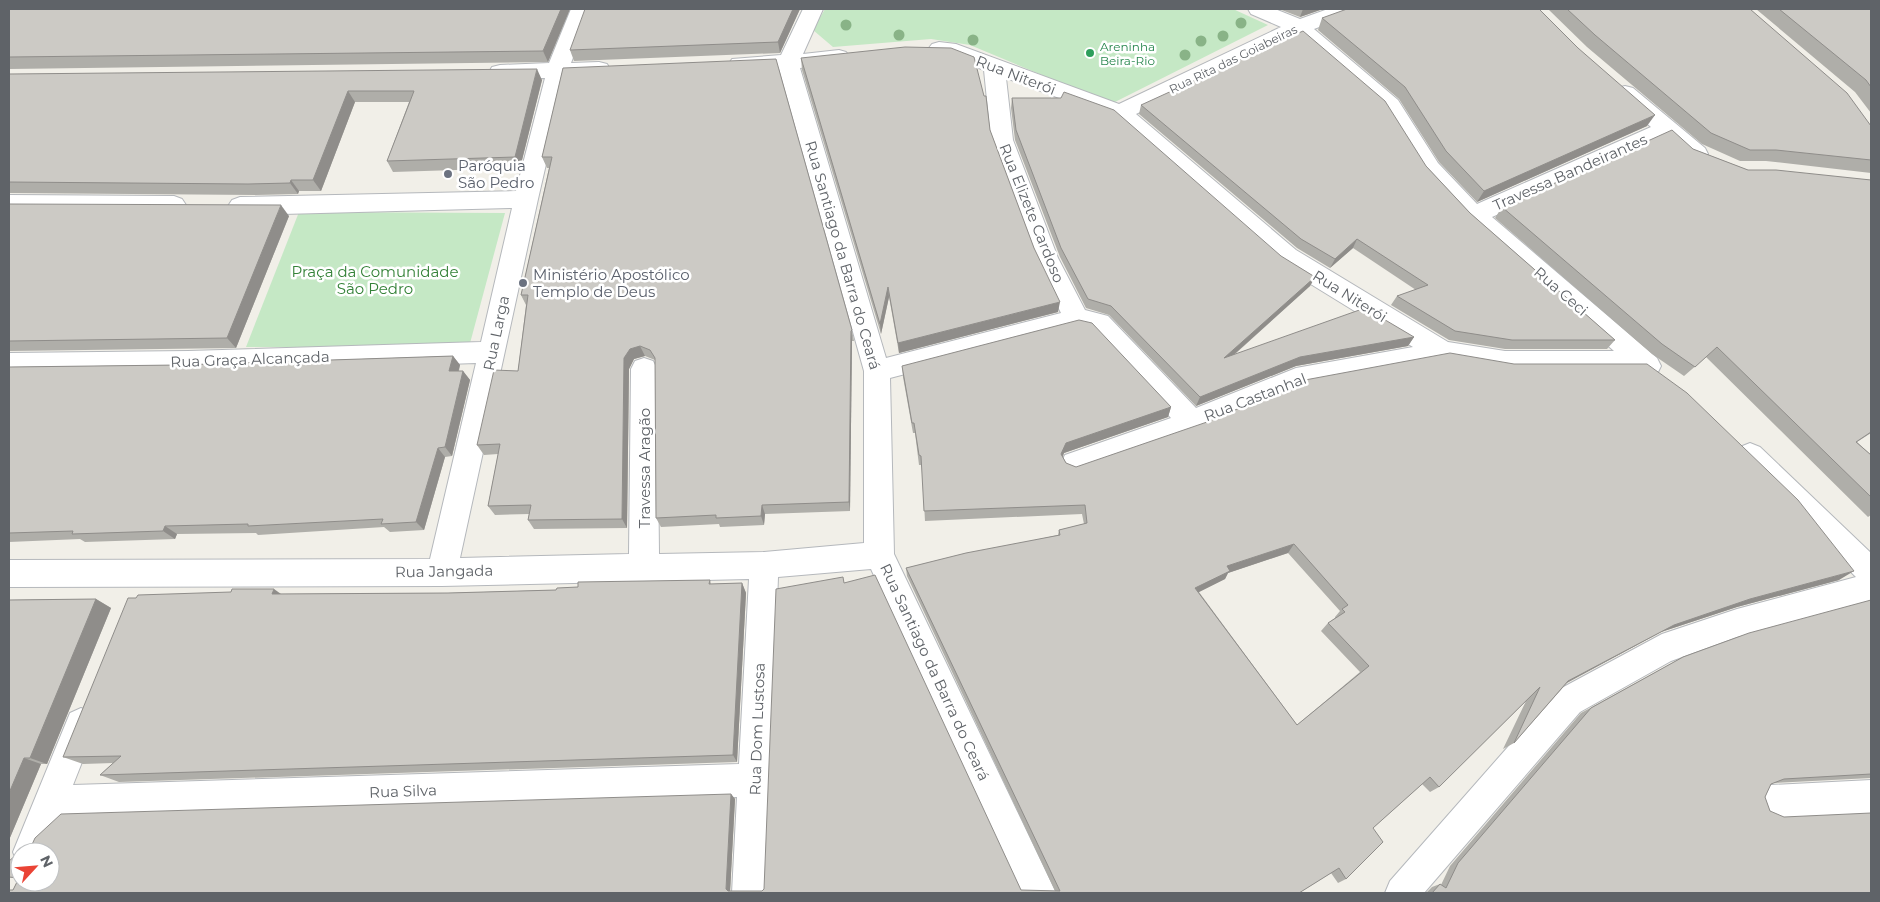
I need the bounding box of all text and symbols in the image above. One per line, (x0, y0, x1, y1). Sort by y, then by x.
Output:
street label: Rua Rita das Goiabeiras (1166, 21, 1300, 97)
place label: Areninha Beira-Rio (1100, 39, 1155, 68)
marker: Areninha Beira-Rio (1084, 47, 1096, 59)
street label: Rua Niterói (973, 51, 1059, 99)
street label: Travessa Bandeirantes (1490, 129, 1650, 215)
street label: Rua Santiago da Barra do Ceará (801, 138, 885, 372)
street label: Rua Elizete Cardoso (995, 141, 1069, 285)
place label: Paróquia São Pedro (458, 156, 534, 192)
marker: Paróquia São Pedro (442, 168, 454, 180)
park label: Praça da Comunidade São Pedro (292, 262, 458, 298)
street label: Rua Ceci (1530, 262, 1592, 320)
place label: Ministério Apostólico Templo de Deus (533, 265, 690, 301)
street label: Rua Niterói (1309, 266, 1391, 326)
marker: Ministério Apostólico Templo de Deus (517, 277, 529, 289)
street label: Rua Larga (479, 294, 513, 372)
street label: Rua Graça Alcançada (170, 347, 330, 371)
street label: Rua Castanhal (1201, 369, 1309, 425)
street label: Travessa Aragão (635, 408, 654, 528)
street label: Rua Santiago da Barra do Ceará (876, 560, 994, 784)
street label: Rua Jangada (395, 561, 493, 581)
street label: Rua Dom Lustosa (745, 662, 769, 796)
street label: Rua Silva (369, 780, 437, 802)
north arrow (10, 842, 60, 892)
text: N (36, 852, 57, 870)

